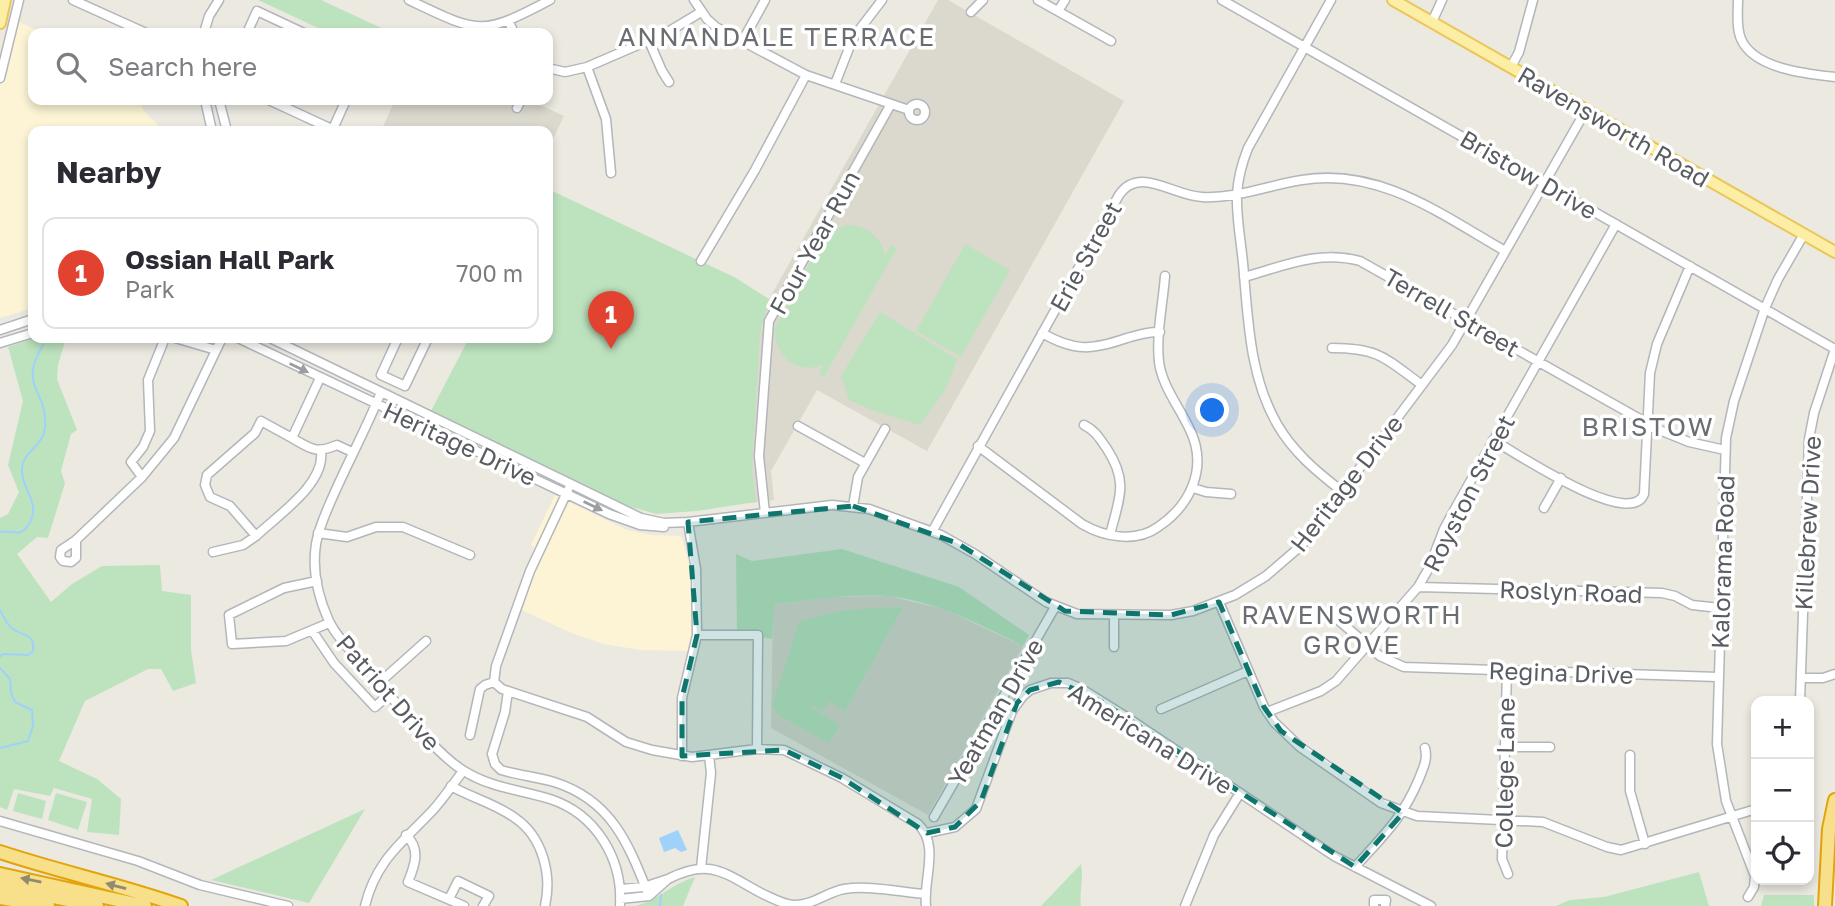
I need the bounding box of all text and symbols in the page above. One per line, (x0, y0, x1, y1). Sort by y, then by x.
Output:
district label: ANNANDALE TERRACE (618, 21, 936, 52)
search box (28, 28, 553, 105)
icon: search (52, 48, 90, 86)
text: Search here (108, 51, 257, 82)
street label: Ravensworth Road (1513, 59, 1715, 193)
street label: Bristow Drive (1455, 123, 1603, 225)
text: Nearby (56, 154, 161, 190)
street label: Four Year Run (763, 165, 865, 319)
street label: Erie Street (1043, 196, 1127, 316)
text: Ossian Hall Park (125, 244, 335, 275)
text: 1 (75, 259, 87, 287)
text: 700 m (456, 259, 523, 287)
street label: Terrell Street (1379, 262, 1525, 362)
text: Park (125, 275, 175, 303)
pin: 1 (588, 291, 634, 349)
one-way arrow (289, 362, 309, 373)
your location (1195, 393, 1229, 427)
street label: Heritage Drive (379, 395, 541, 491)
street label: Heritage Drive (1284, 409, 1408, 557)
street label: Royston Street (1416, 410, 1520, 576)
district label: BRISTOW (1581, 411, 1715, 442)
street label: Killebrew Drive (1788, 435, 1826, 611)
street label: Kalorama Road (1704, 475, 1740, 649)
one-way arrow (583, 501, 603, 512)
street label: Roslyn Road (1499, 574, 1643, 608)
district label: RAVENSWORTH GROVE (1241, 599, 1463, 660)
street label: Patriot Drive (331, 628, 447, 756)
street label: Yeatman Drive (941, 633, 1049, 791)
street label: Regina Drive (1488, 655, 1634, 689)
street label: Americana Drive (1064, 676, 1238, 800)
map controls (1751, 696, 1814, 885)
button: + (1751, 696, 1814, 759)
street label: College Lane (1488, 697, 1520, 849)
button: − (1751, 759, 1814, 822)
button: locate (1751, 822, 1814, 885)
one-way arrow (20, 874, 42, 885)
one-way arrow (105, 880, 127, 891)

